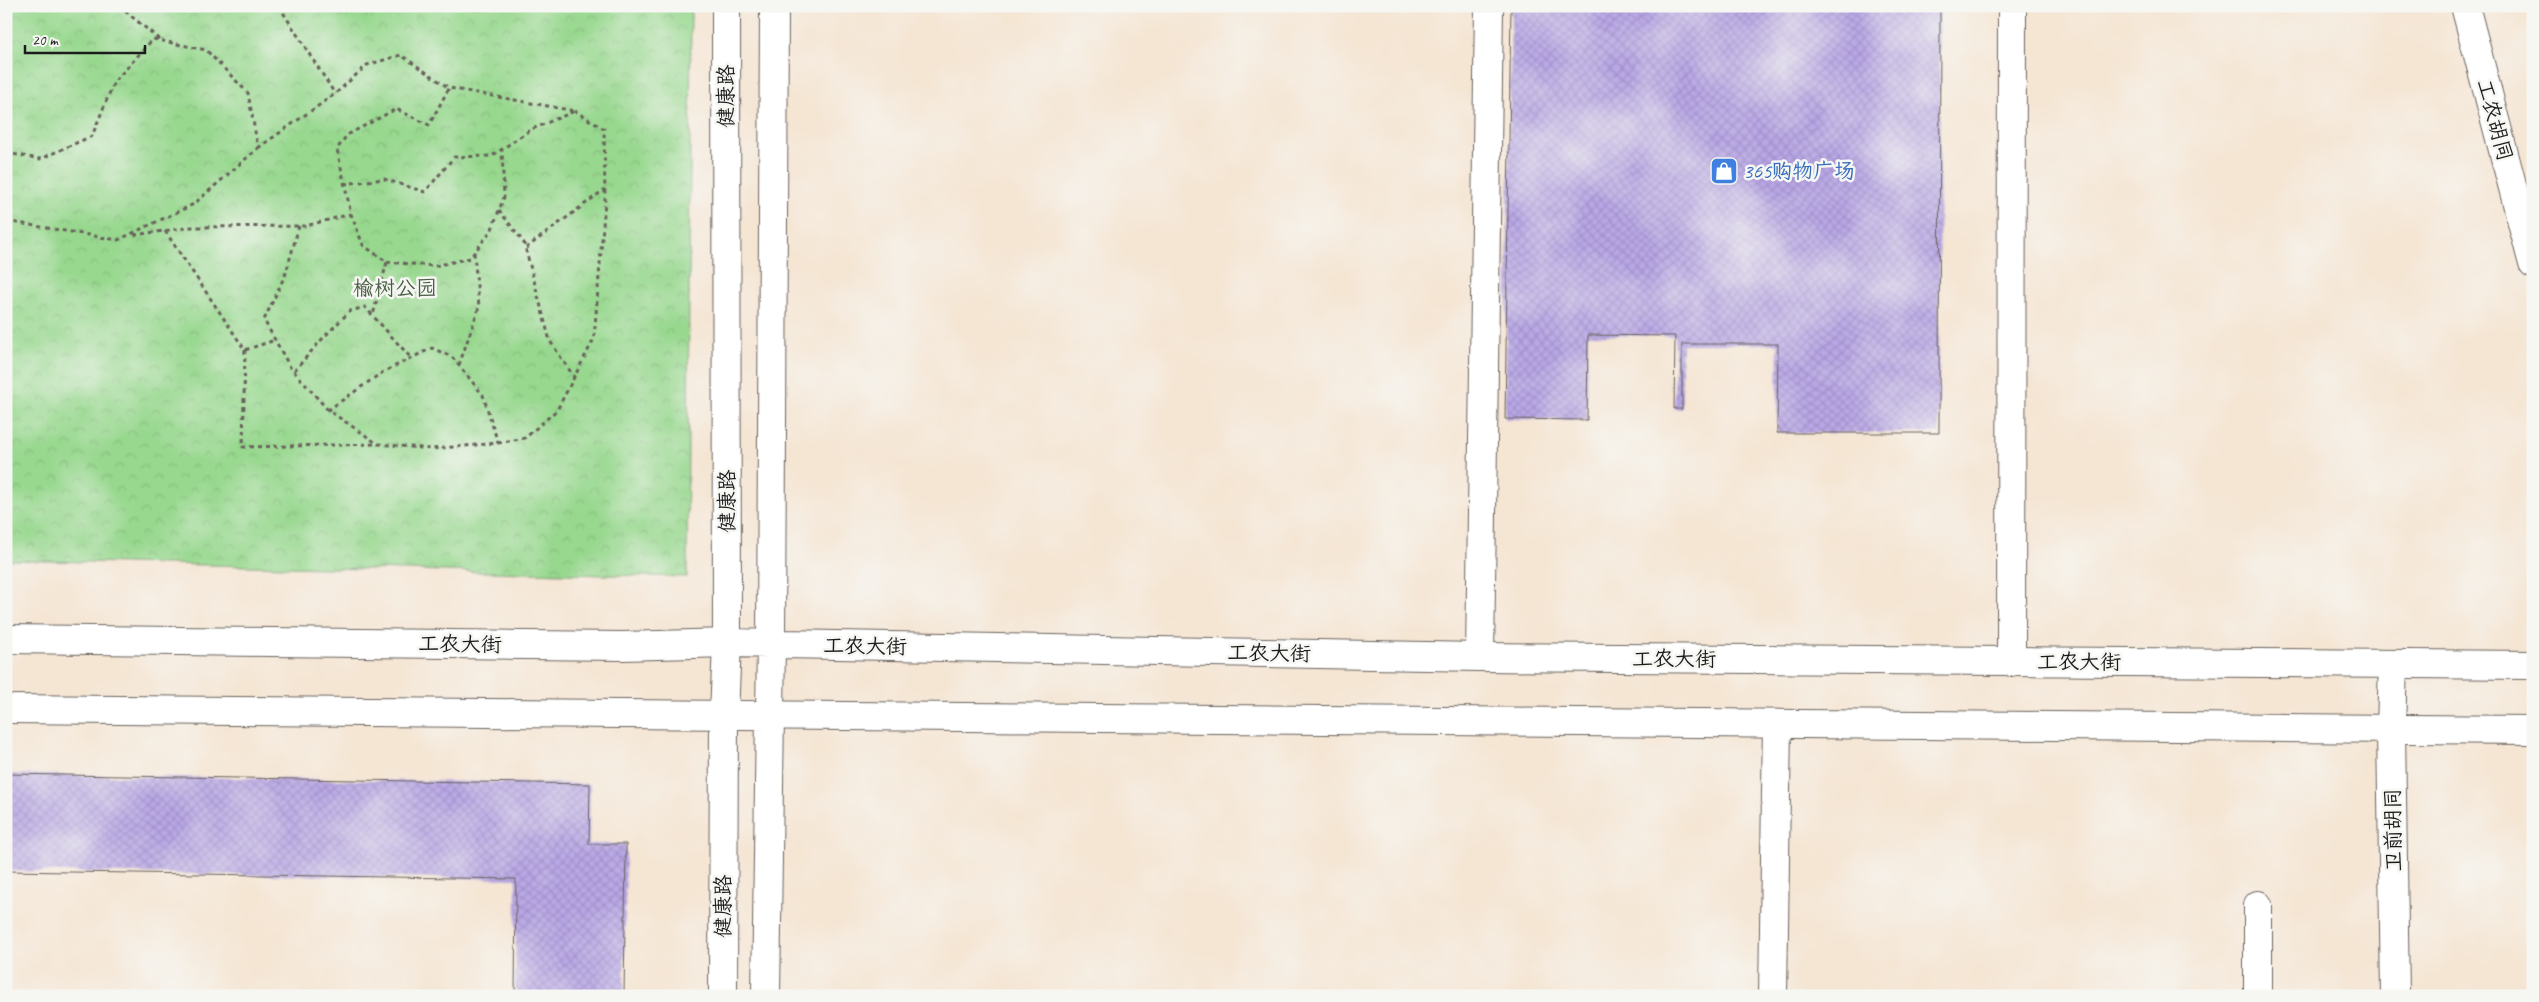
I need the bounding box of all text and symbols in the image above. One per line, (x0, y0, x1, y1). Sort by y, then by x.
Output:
scale bar (25, 22, 145, 54)
text: 20 m (32, 31, 59, 50)
street label: 健康路 (713, 65, 739, 128)
street label: 工农胡同 (2472, 76, 2518, 164)
shop icon: 365购物广场 (1709, 156, 1739, 186)
place label: 365购物广场 (1743, 158, 1855, 184)
park label: 榆树公园 (353, 275, 437, 301)
street label: 健康路 (714, 470, 740, 533)
street label: 工农大街 (418, 630, 502, 658)
street label: 工农大街 (823, 632, 907, 660)
street label: 工农大街 (1227, 639, 1311, 667)
street label: 工农大街 (1632, 646, 1716, 672)
street label: 工农大街 (2037, 649, 2121, 675)
street label: 卫前胡同 (2379, 788, 2407, 872)
street label: 健康路 (710, 875, 736, 938)

